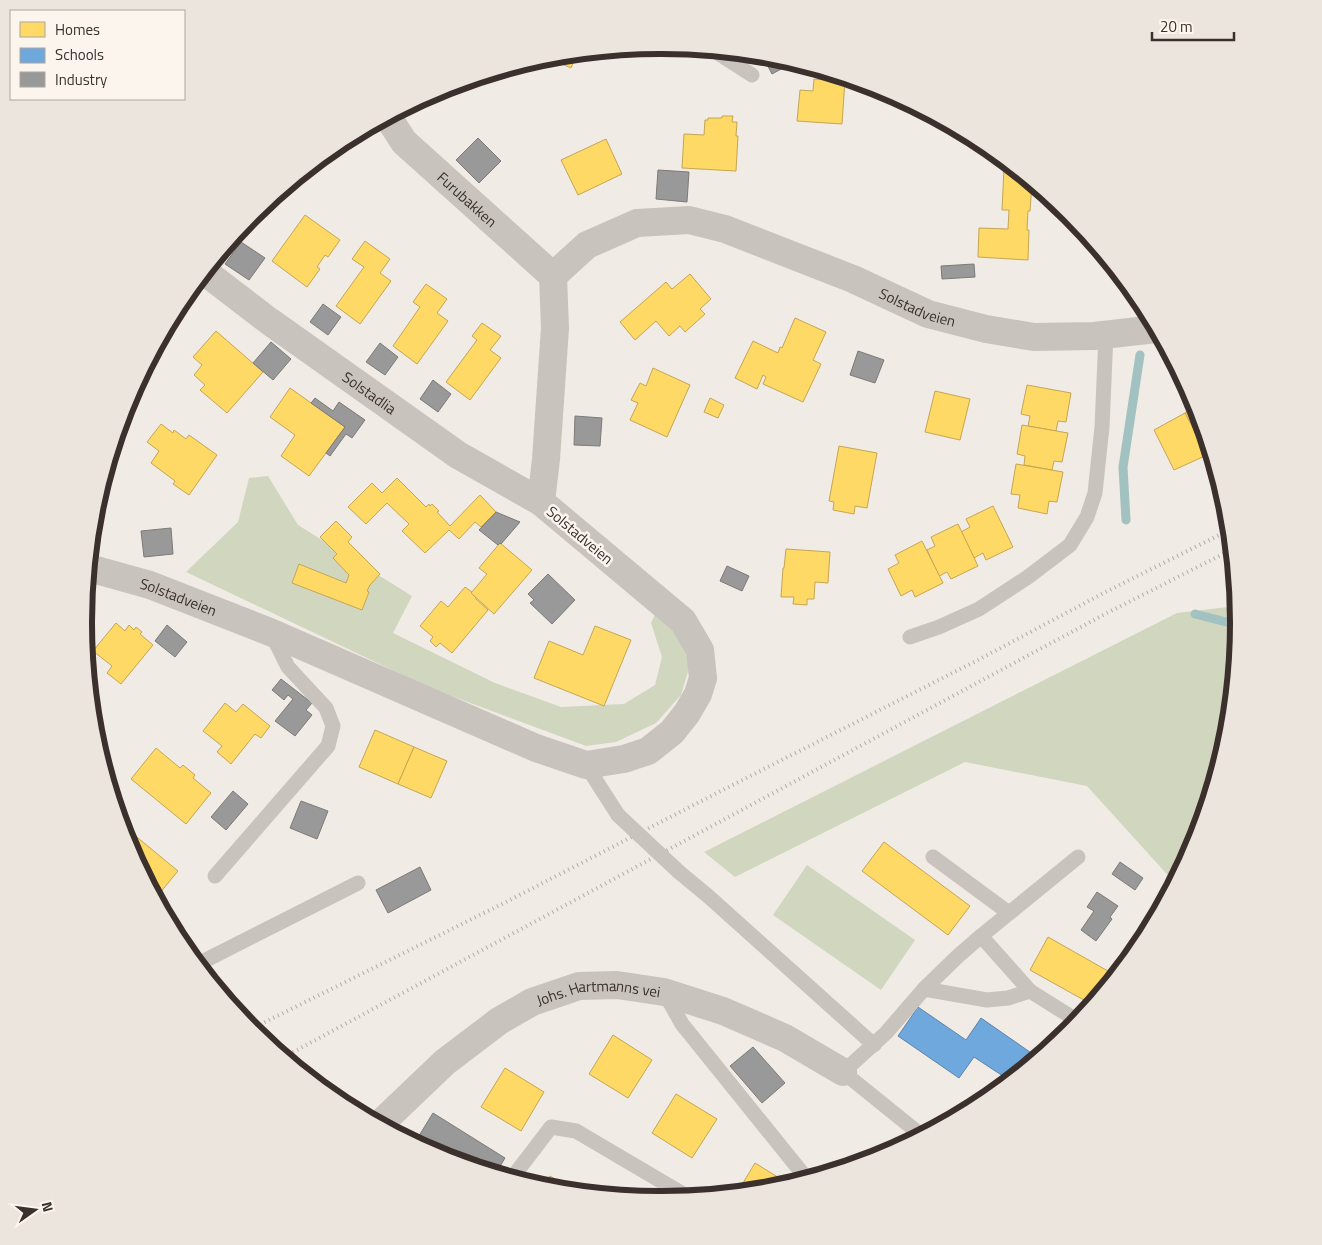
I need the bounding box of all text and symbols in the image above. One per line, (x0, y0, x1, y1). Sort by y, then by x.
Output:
legend (10, 10, 185, 100)
scale bar (1152, 10, 1234, 42)
text: 20 m (1160, 15, 1193, 38)
text: Homes (55, 18, 100, 41)
text: Schools (55, 43, 104, 66)
text: Industry (55, 68, 107, 91)
street label: Furubakken (432, 166, 503, 232)
street label: Solstadveien (875, 281, 958, 332)
street label: Solstadlia (338, 365, 402, 420)
street label: Solstadveien (542, 500, 618, 570)
street label: Solstadveien (138, 571, 220, 622)
street label: Johs. Hartmanns vei (533, 974, 662, 1011)
north arrow (10, 1185, 60, 1235)
text: N (37, 1199, 59, 1214)

